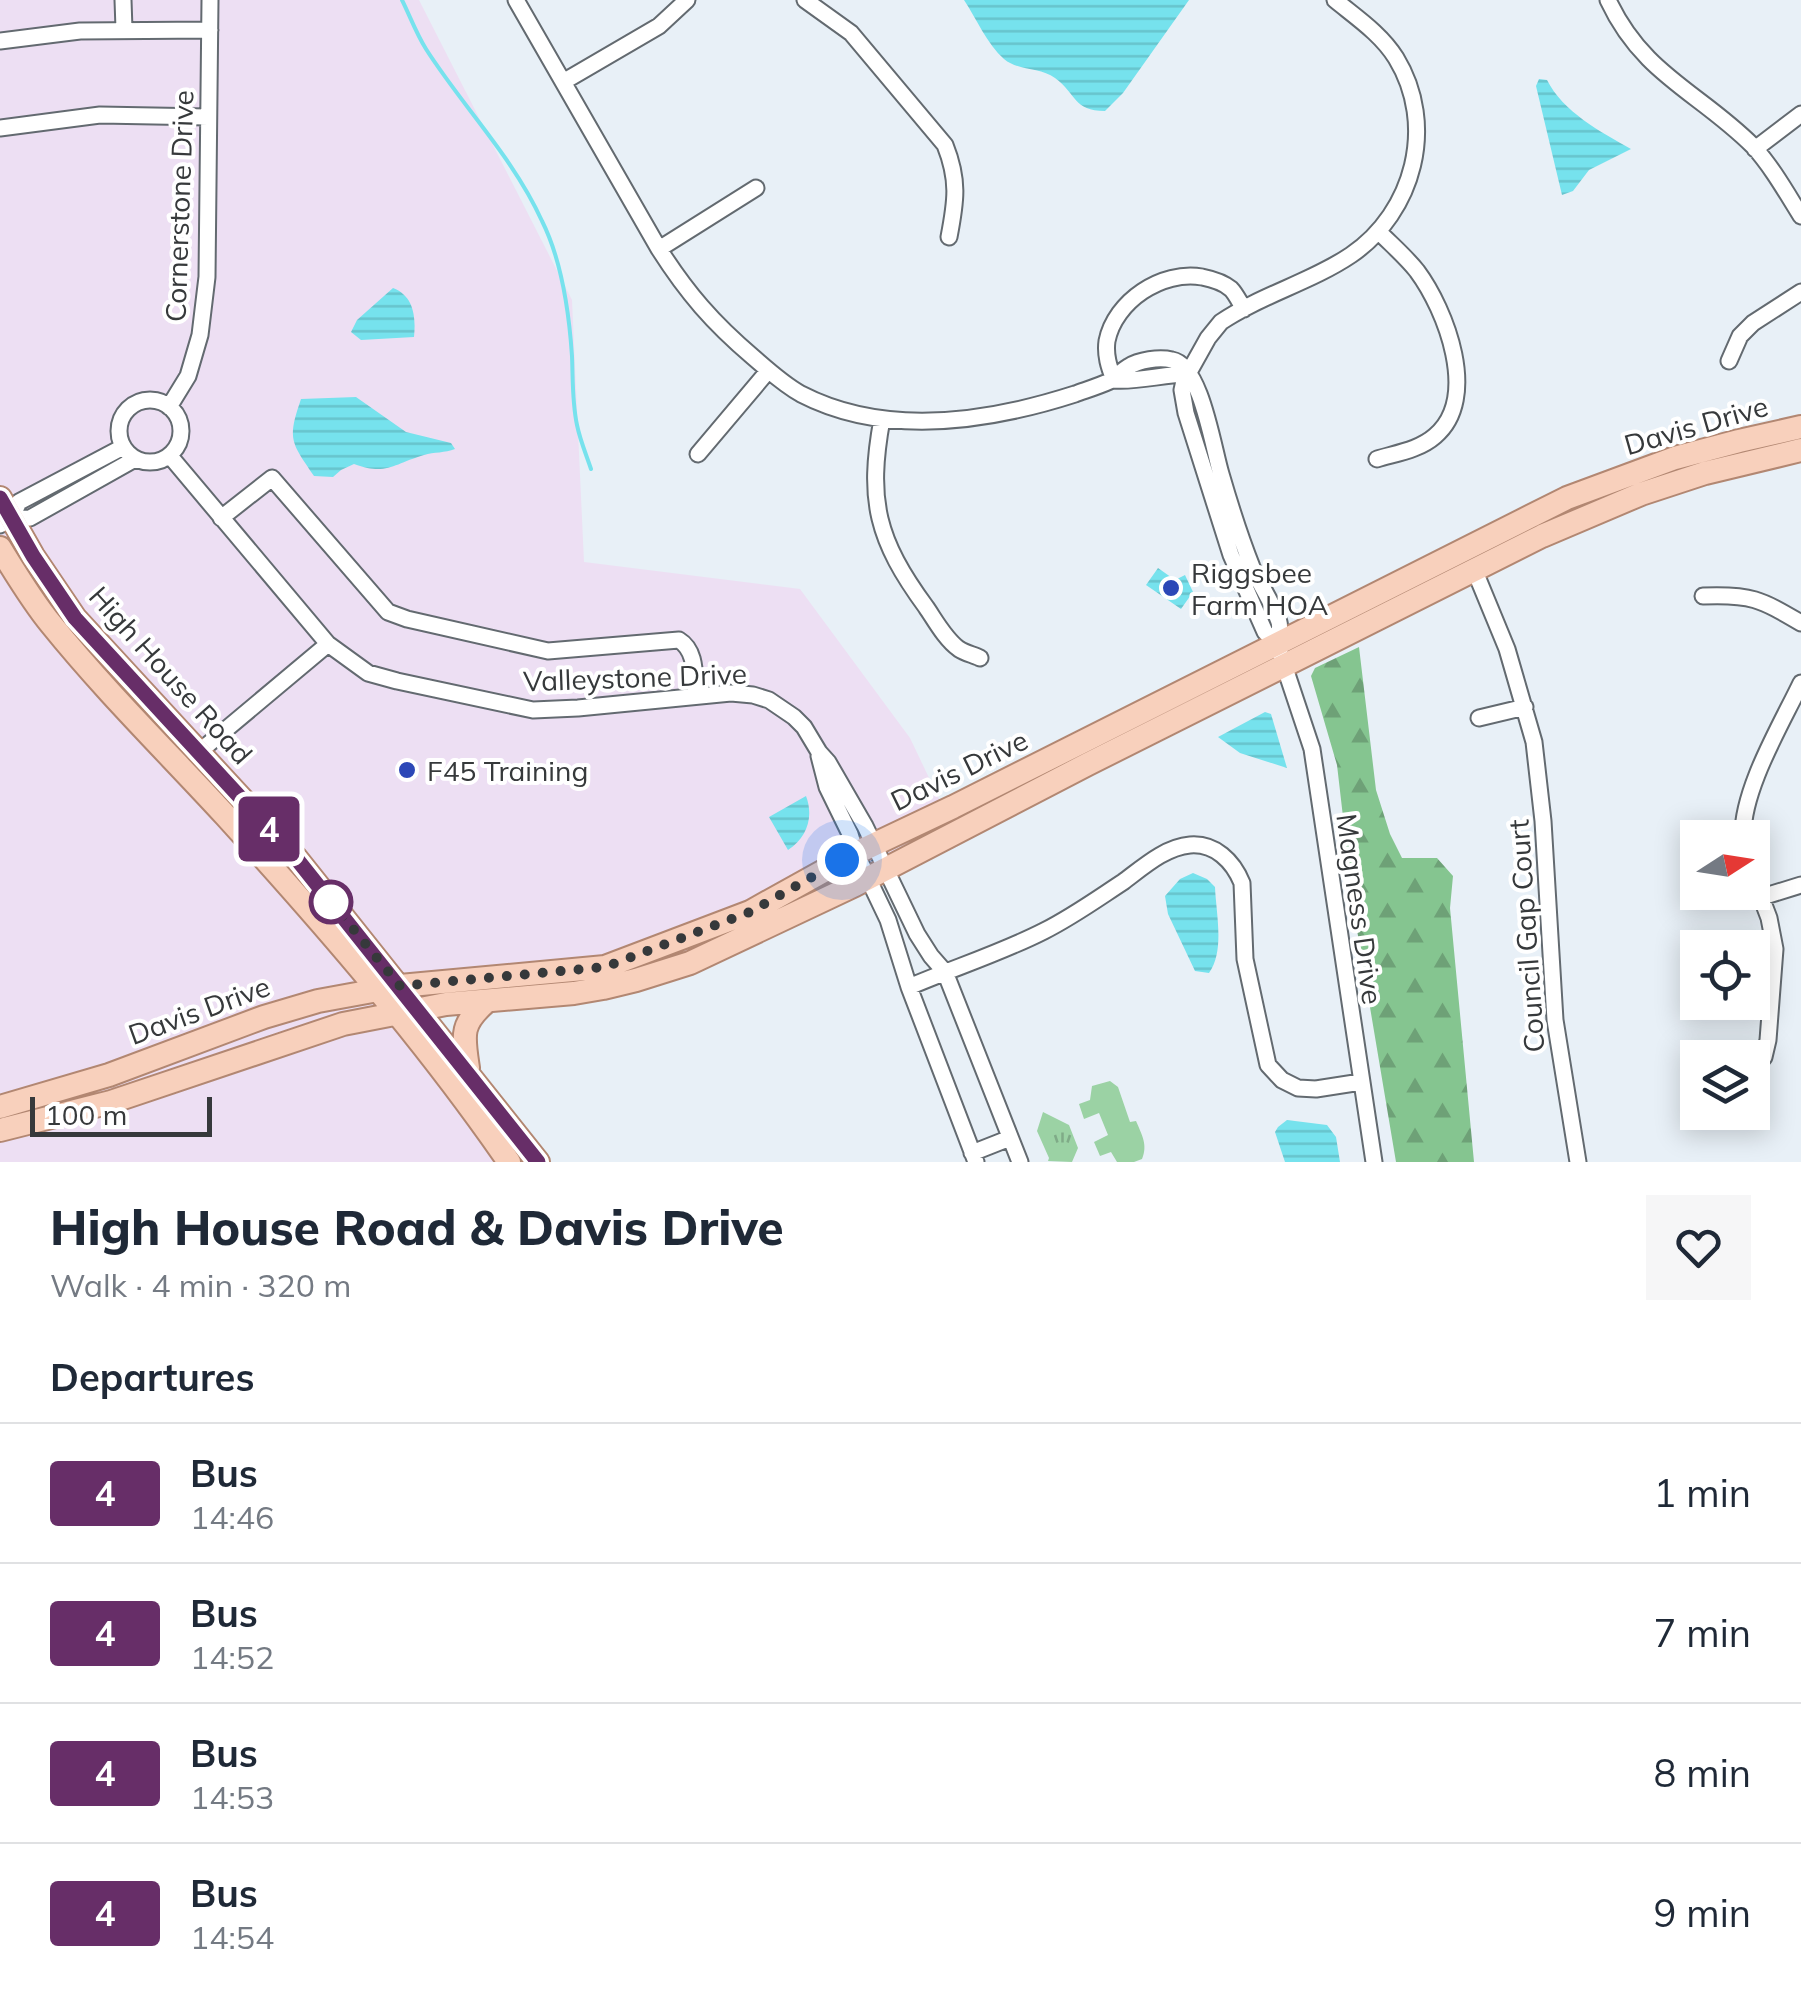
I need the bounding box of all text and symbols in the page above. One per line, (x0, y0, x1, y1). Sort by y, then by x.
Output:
street label: Cornerstone Drive (157, 89, 201, 323)
street label: Davis Drive (1620, 388, 1772, 462)
place label: Riggsbee Farm HOA (1191, 555, 1329, 622)
marker: Riggsbee Farm HOA (1160, 577, 1182, 599)
street label: High House Road (82, 579, 260, 771)
street label: Valleystone Drive (523, 656, 747, 698)
street label: Davis Drive (885, 722, 1033, 818)
place label: F45 Training (427, 753, 588, 788)
marker: F45 Training (396, 759, 418, 781)
line badge: 4 (236, 796, 302, 862)
text: 4 (258, 807, 280, 851)
street label: Magness Drive (1329, 811, 1391, 1007)
street label: Council Gap Court (1500, 818, 1552, 1054)
north arrow (1680, 820, 1770, 910)
map controls (1680, 820, 1770, 1130)
your location (817, 835, 867, 885)
unlabelled marker (310, 881, 352, 923)
button: locate (1680, 930, 1770, 1020)
street label: Davis Drive (123, 968, 275, 1052)
button: layers (1680, 1040, 1770, 1130)
scale bar (30, 1092, 212, 1136)
text: 100 m (45, 1097, 127, 1132)
button: heart (1646, 1195, 1751, 1300)
text: High House Road & Davis Drive (50, 1197, 784, 1257)
text: Walk · 4 min · 320 m (50, 1265, 351, 1305)
text: Departures (50, 1353, 254, 1401)
text: Bus (190, 1449, 258, 1497)
text: 1 min (1654, 1469, 1751, 1517)
text: 4 (94, 1471, 116, 1515)
text: 14:46 (190, 1497, 274, 1537)
text: Bus (190, 1589, 258, 1637)
text: 7 min (1654, 1609, 1751, 1657)
text: 4 (94, 1611, 116, 1655)
text: 14:52 (190, 1637, 274, 1677)
text: Bus (190, 1729, 258, 1777)
text: 8 min (1654, 1749, 1751, 1797)
text: 4 (94, 1751, 116, 1795)
text: 14:53 (190, 1777, 274, 1817)
text: Bus (190, 1869, 258, 1917)
text: 9 min (1654, 1889, 1751, 1937)
text: 4 (94, 1891, 116, 1935)
text: 14:54 (190, 1917, 274, 1957)

